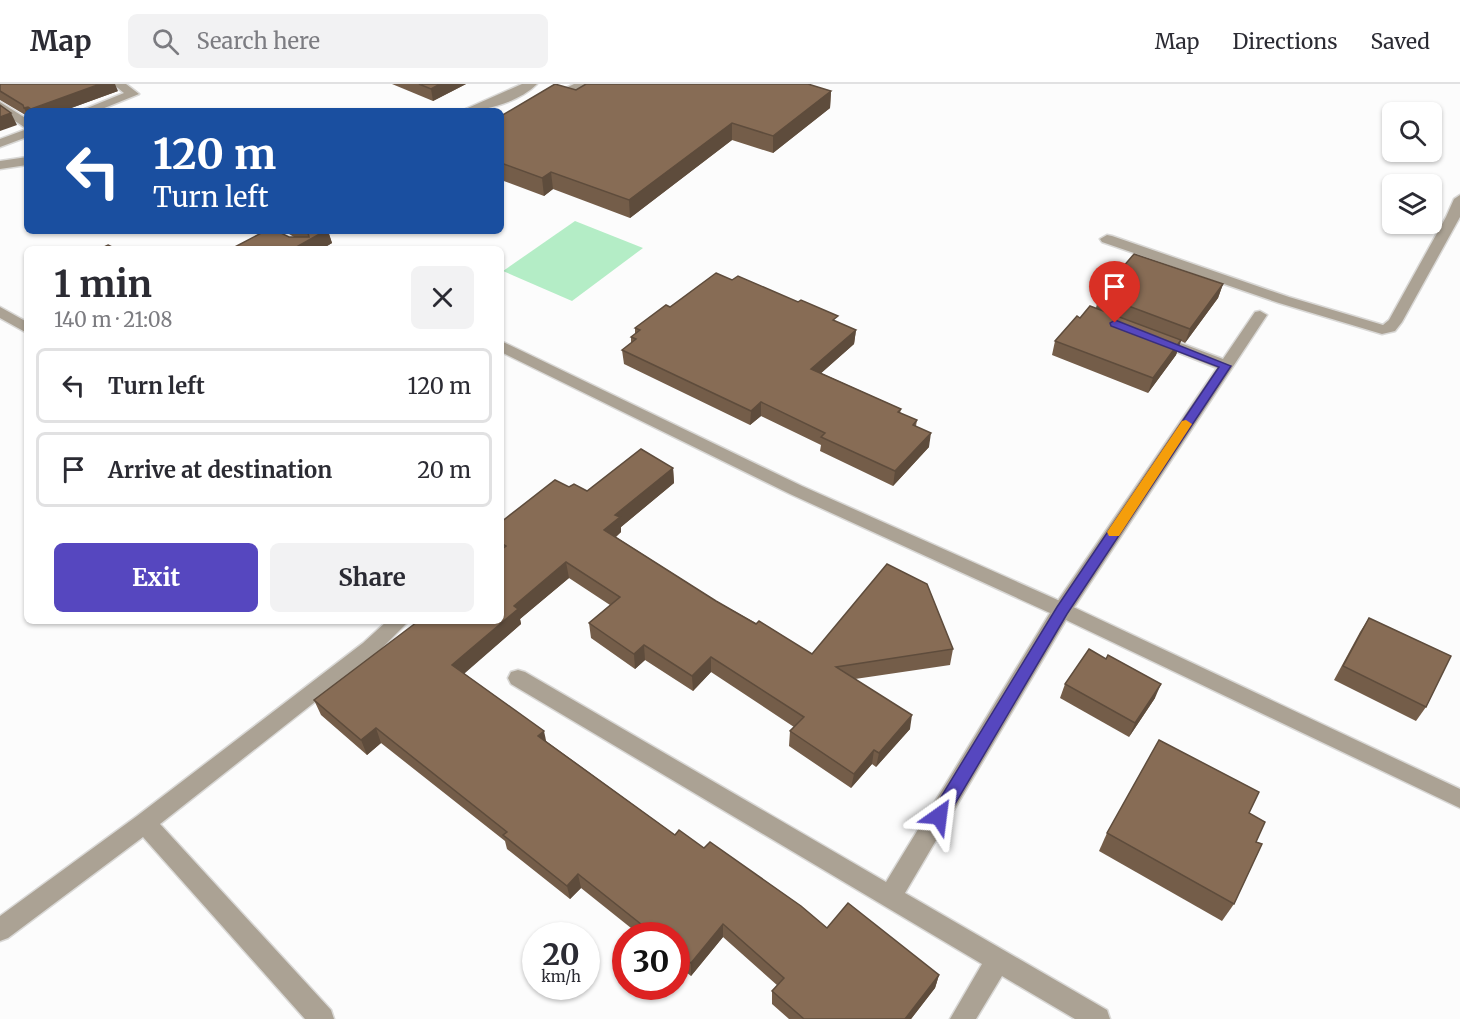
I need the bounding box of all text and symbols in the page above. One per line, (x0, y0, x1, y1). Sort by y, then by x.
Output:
search box (128, 14, 548, 68)
text: Map (30, 23, 92, 59)
icon: search (149, 25, 182, 58)
text: Search here (197, 27, 320, 55)
text: Map (1155, 28, 1199, 55)
text: Directions (1232, 28, 1337, 55)
text: Saved (1370, 28, 1430, 55)
map controls (1382, 102, 1442, 234)
button: search (1382, 102, 1442, 162)
text: 120 m (153, 128, 276, 180)
icon: left (54, 132, 132, 210)
button: layers (1382, 174, 1442, 234)
text: Turn left (153, 180, 268, 214)
pin (1089, 261, 1140, 323)
text: 1 min (54, 262, 152, 307)
button: close (411, 266, 474, 329)
icon: arrive (1098, 270, 1131, 303)
text: 140 m · 21:08 (54, 307, 172, 332)
icon: left (57, 369, 90, 402)
text: Turn left (108, 372, 205, 400)
text: 120 m (407, 372, 471, 400)
icon: arrive (57, 453, 90, 486)
text: Arrive at destination (108, 456, 332, 484)
text: 20 m (417, 456, 471, 484)
button: Exit (54, 543, 258, 612)
button: Share (270, 543, 474, 612)
position arrow (907, 784, 971, 848)
speed limit sign: 30 (612, 922, 690, 1000)
text: 20 (542, 935, 580, 973)
text: km/h (541, 967, 581, 986)

